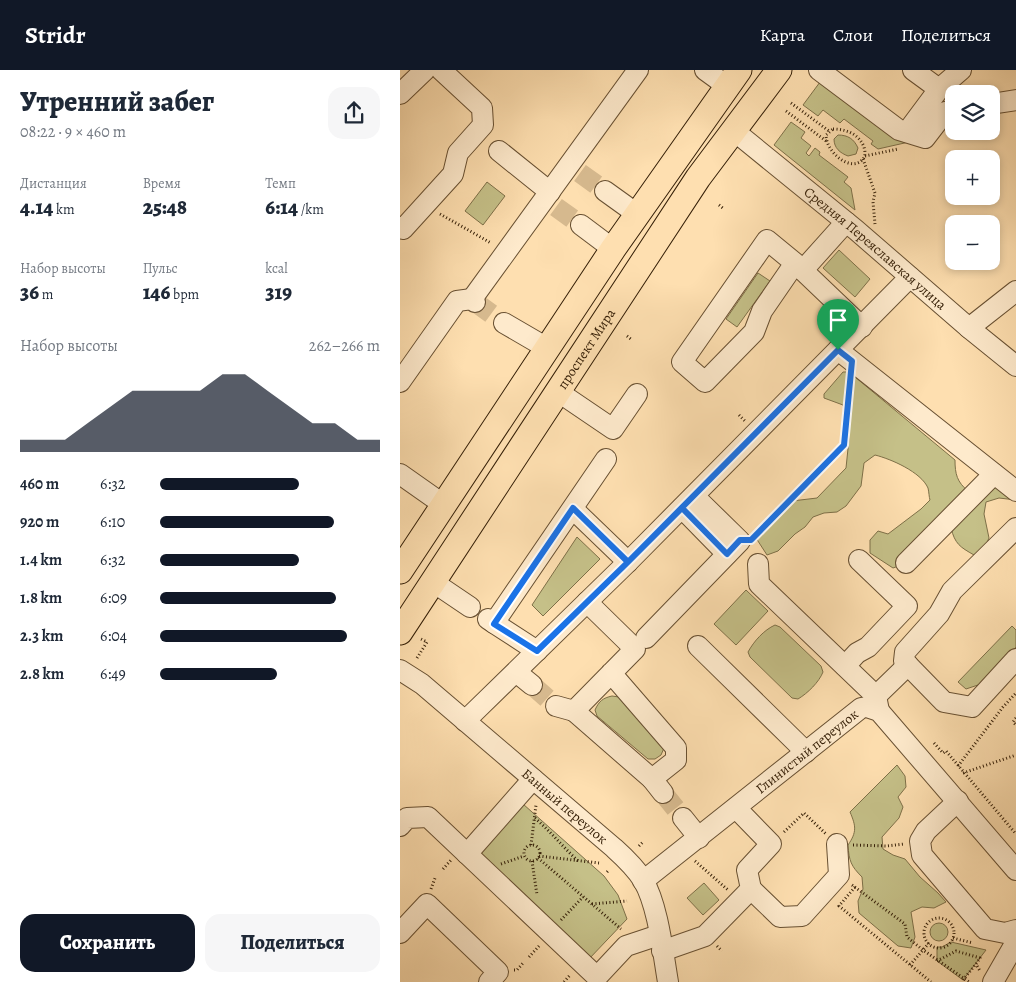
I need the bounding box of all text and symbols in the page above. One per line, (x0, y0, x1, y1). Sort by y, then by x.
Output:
text: Stridr (25, 19, 86, 51)
text: Карта (760, 23, 805, 47)
text: Слои (833, 23, 873, 47)
text: Поделиться (901, 23, 991, 47)
text: Утренний забег (20, 83, 214, 121)
map controls (945, 85, 1000, 270)
button: layers (945, 85, 1000, 140)
button: share (328, 87, 380, 139)
text: 08:22 · 9 × 460 m (20, 121, 126, 143)
button: + (945, 150, 1000, 205)
text: Дистанция (20, 174, 87, 193)
text: Время (143, 174, 181, 193)
text: Темп (265, 174, 296, 193)
street label: Средняя Переяславская улица (800, 183, 951, 315)
text: 4.14 (20, 193, 53, 221)
text: 25:48 (143, 193, 187, 221)
text: 6:14 (265, 193, 298, 221)
text: km (53, 200, 75, 219)
text: /km (298, 200, 324, 219)
button: − (945, 215, 1000, 270)
text: Набор высоты (20, 259, 106, 278)
text: Пульс (143, 259, 178, 278)
text: kcal (265, 259, 288, 278)
text: 36 (20, 278, 39, 306)
text: 146 (143, 278, 170, 306)
text: 319 (265, 278, 292, 306)
text: m (39, 285, 54, 304)
text: bpm (170, 285, 199, 304)
pin (817, 299, 859, 350)
street label: проспект Мира (553, 304, 620, 393)
icon: arrive (824, 306, 852, 334)
text: Набор высоты (20, 335, 118, 357)
text: 262–266 m (309, 335, 380, 357)
text: 460 m (20, 473, 59, 495)
text: 6:32 (100, 473, 125, 495)
text: 920 m (20, 511, 59, 533)
text: 6:10 (100, 511, 125, 533)
text: 1.4 km (20, 549, 62, 571)
text: 6:32 (100, 549, 125, 571)
text: 1.8 km (20, 587, 62, 609)
text: 6:09 (100, 587, 127, 609)
text: 2.3 km (20, 625, 63, 647)
text: 6:04 (100, 625, 127, 647)
text: 2.8 km (20, 663, 64, 685)
text: 6:49 (100, 663, 126, 685)
street label: Глинистый переулок (752, 705, 862, 798)
street label: Банный переулок (518, 764, 612, 848)
button: Сохранить (20, 914, 195, 972)
button: Поделиться (205, 914, 380, 972)

